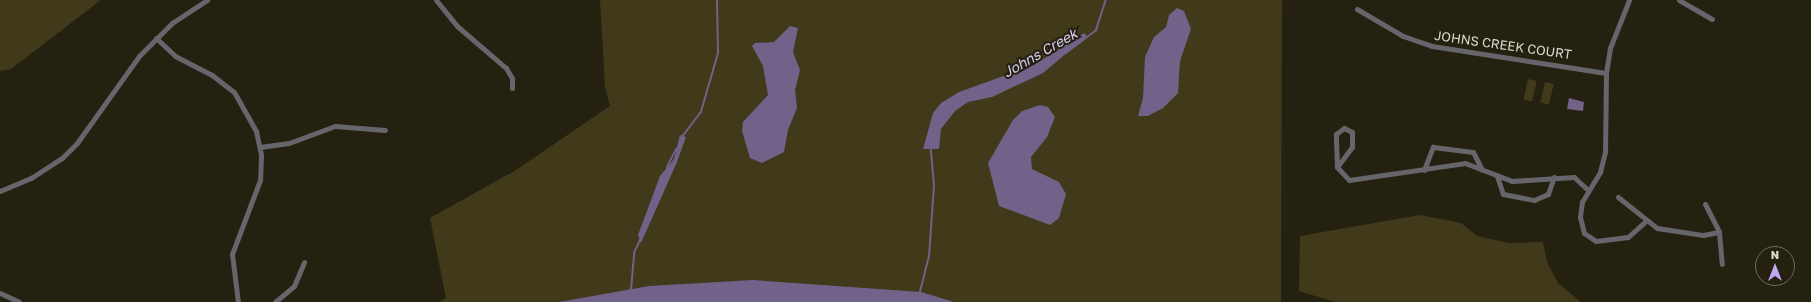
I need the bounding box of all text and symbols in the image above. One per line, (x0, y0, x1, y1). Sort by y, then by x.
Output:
water label: Johns Creek (1000, 25, 1080, 81)
street label: JOHNS CREEK COURT (1433, 28, 1573, 62)
north arrow (1755, 246, 1795, 286)
text: N (1771, 248, 1779, 261)

